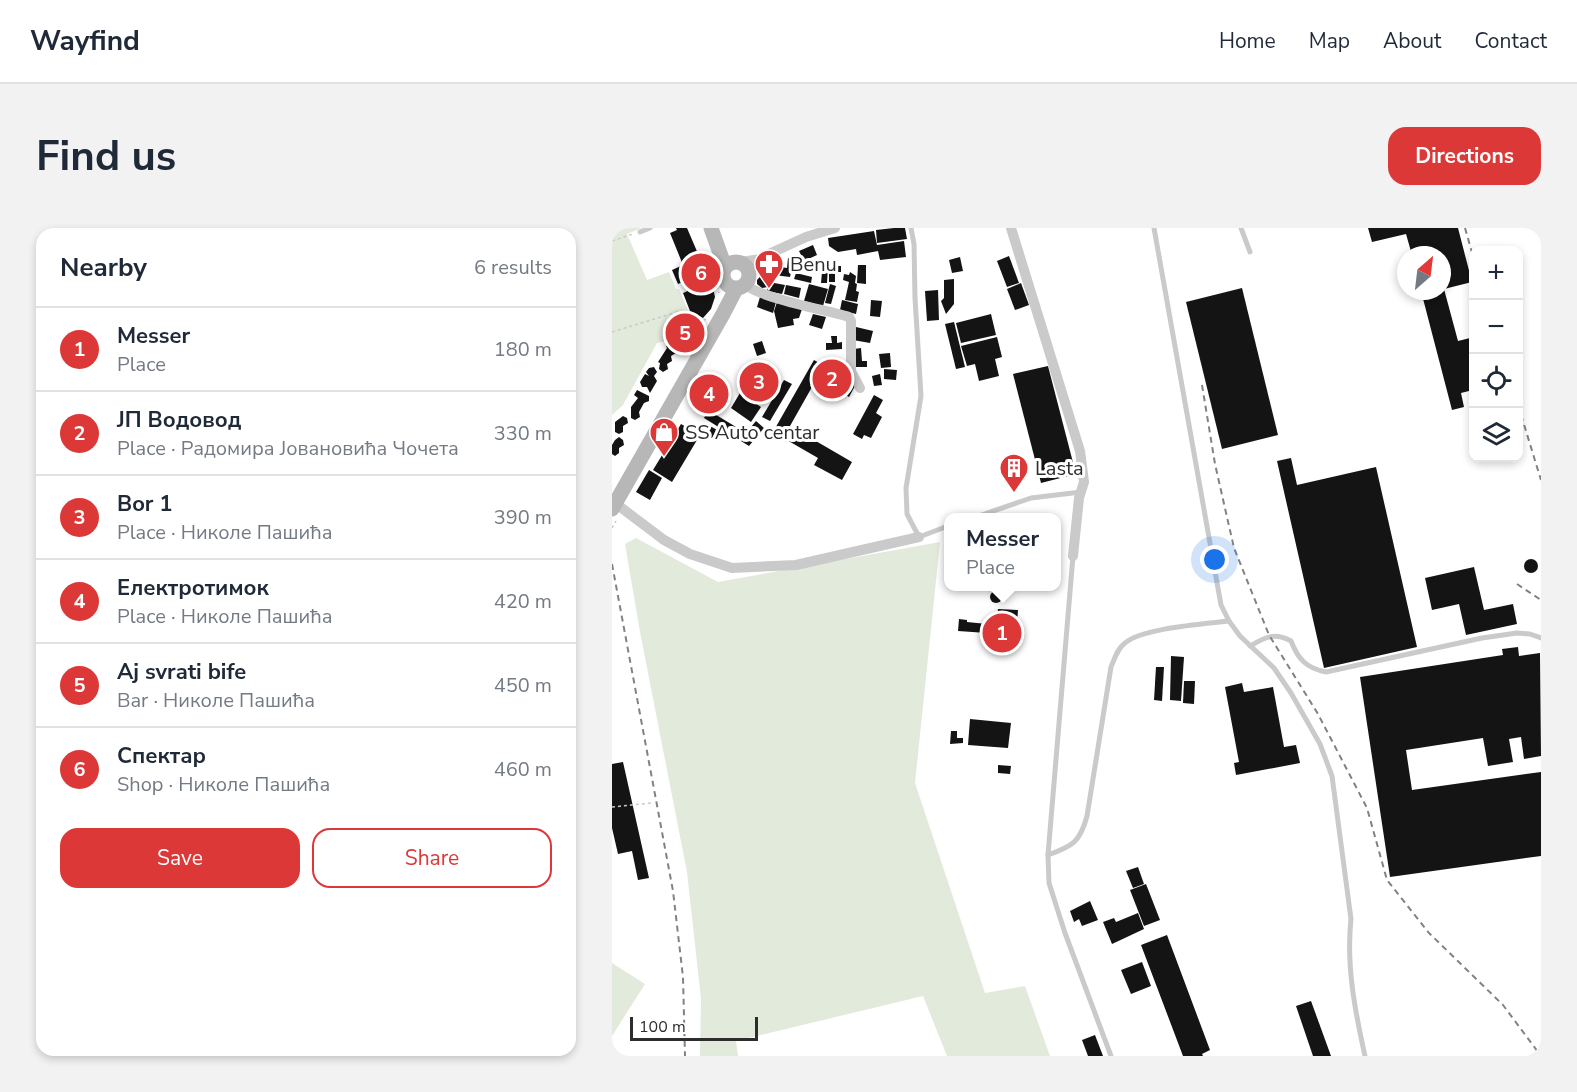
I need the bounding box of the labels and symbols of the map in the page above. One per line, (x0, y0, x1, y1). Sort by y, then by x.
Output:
north arrow (1397, 246, 1451, 300)
pharmacy icon: Benu (753, 248, 785, 290)
pin: 6 (682, 250, 721, 296)
place label: Benu (790, 251, 837, 278)
pin: 5 (666, 310, 704, 356)
pin: 2 (812, 356, 852, 402)
pin: 3 (740, 360, 778, 404)
pin: 4 (690, 372, 728, 416)
shop icon: SS Auto centar (648, 416, 680, 458)
place label: SS Auto centar (685, 419, 820, 446)
building icon: Lasta (998, 452, 1030, 494)
place label: Lasta (1035, 455, 1084, 482)
your location (1200, 545, 1229, 574)
pin: 1 (982, 610, 1022, 656)
scale bar (630, 1014, 758, 1042)

